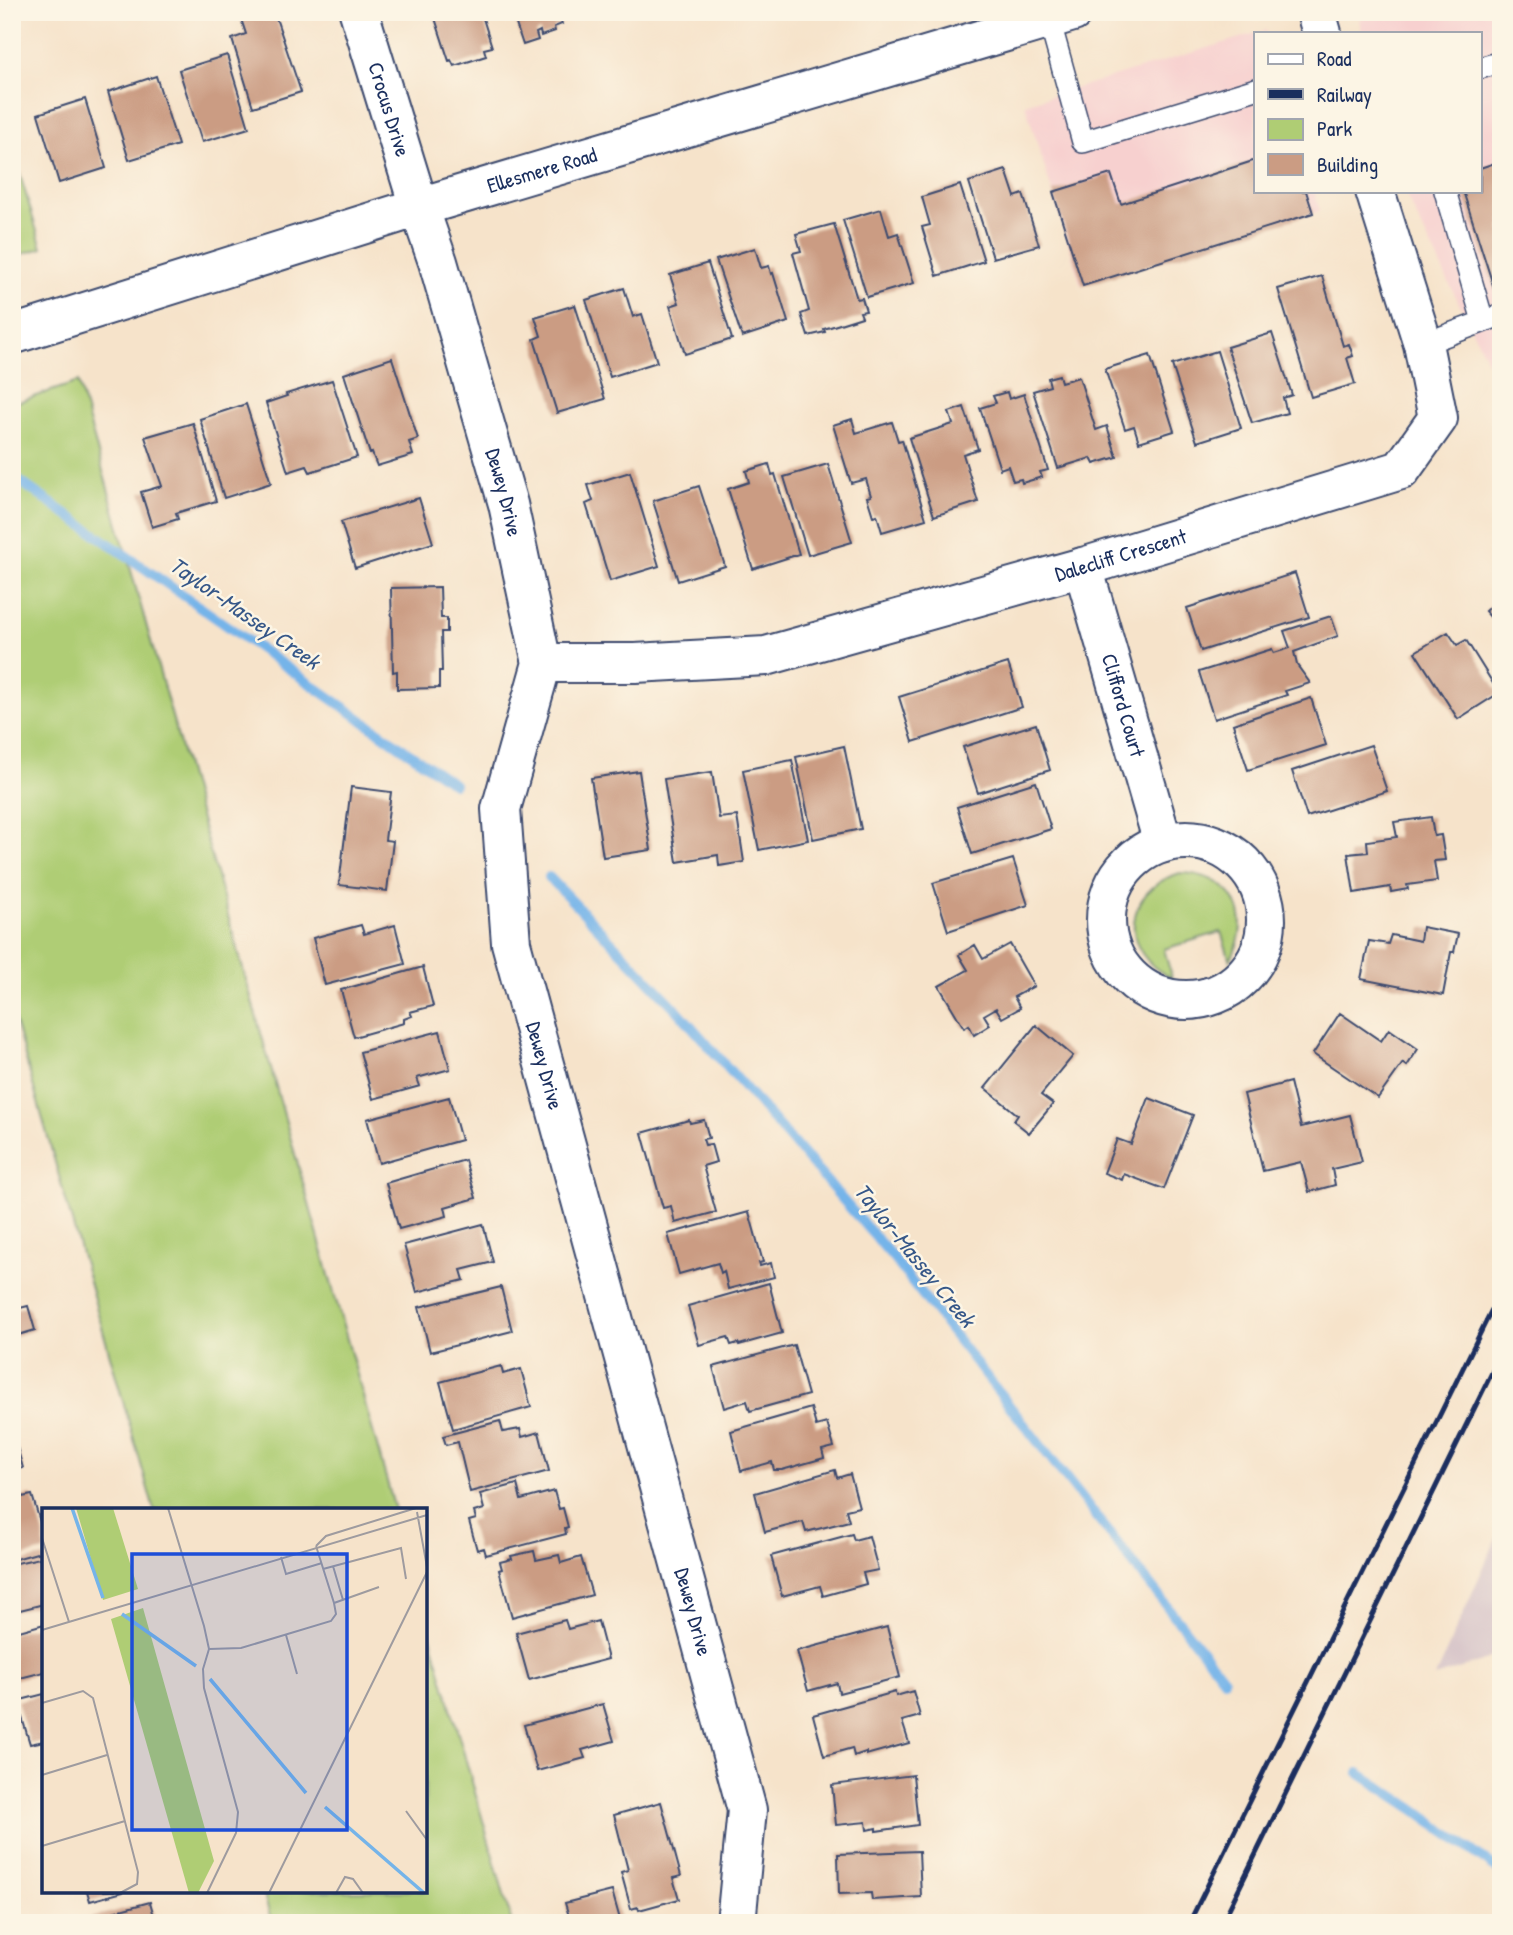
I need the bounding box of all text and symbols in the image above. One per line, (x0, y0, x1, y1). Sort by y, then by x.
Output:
legend (1254, 32, 1482, 192)
text: Road (1317, 44, 1351, 73)
street label: Crocus Drive (361, 59, 418, 160)
text: Railway (1317, 80, 1372, 109)
text: Park (1317, 114, 1352, 143)
street label: Ellesmere Road (483, 140, 600, 200)
text: Building (1317, 150, 1378, 179)
street label: Dewey Drive (479, 445, 530, 539)
street label: Dalecliff Crescent (1052, 521, 1191, 588)
water label: Taylor-Massey Creek (163, 549, 329, 678)
street label: Clifford Court (1095, 650, 1152, 761)
street label: Dewey Drive (519, 1019, 571, 1113)
water label: Taylor-Massey Creek (847, 1176, 985, 1336)
inset map (42, 1508, 427, 1893)
street label: Dewey Drive (668, 1565, 719, 1659)

